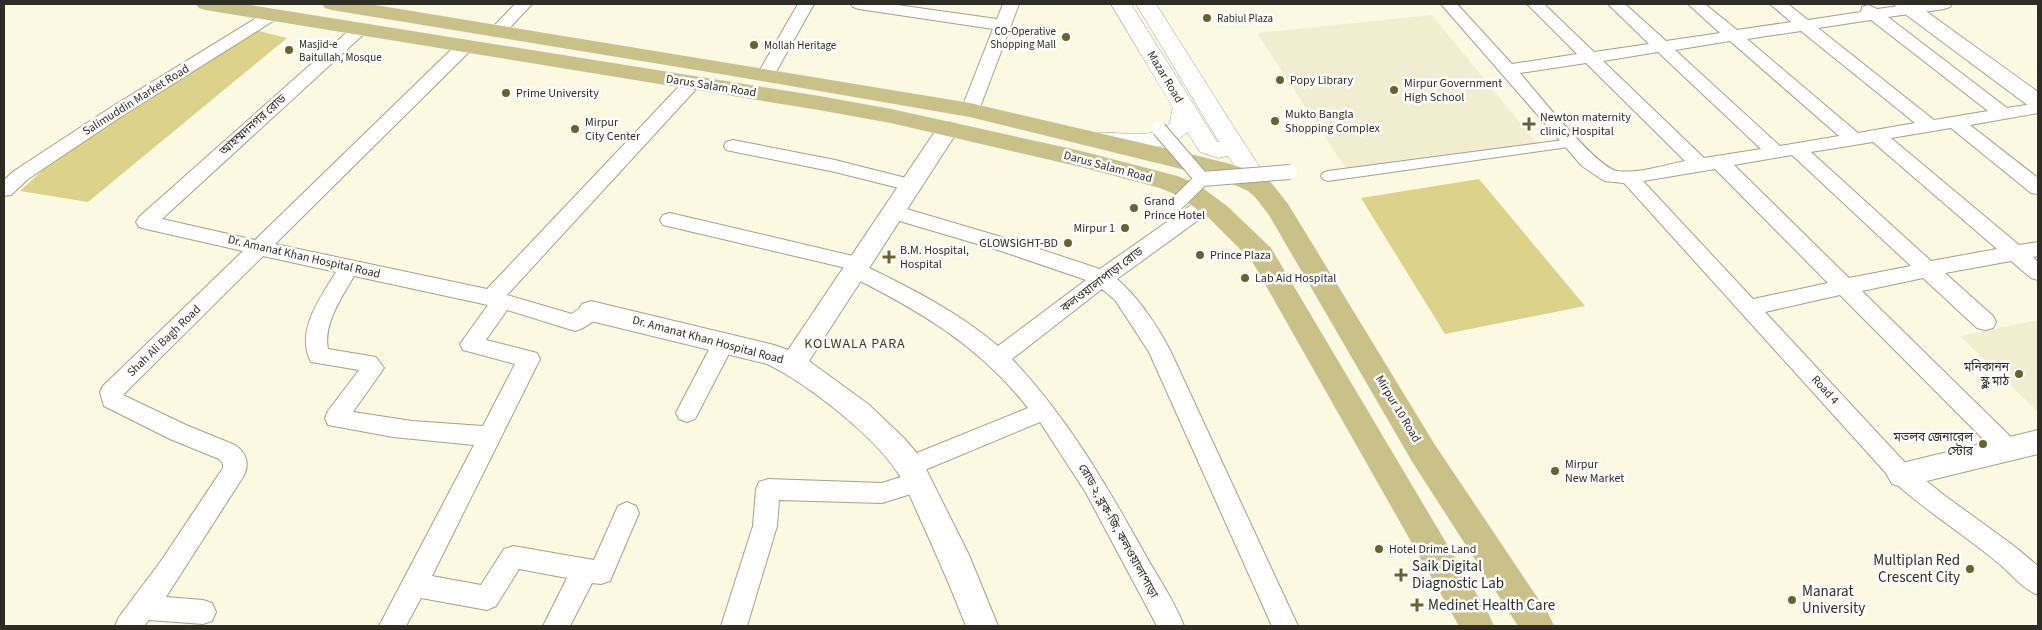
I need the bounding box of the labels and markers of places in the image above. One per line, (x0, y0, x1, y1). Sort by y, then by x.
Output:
place label: Rabiul Plaza (1217, 11, 1273, 26)
marker: Rabiul Plaza (1201, 12, 1213, 24)
place label: CO-Operative Shopping Mall (990, 24, 1057, 52)
marker: CO-Operative Shopping Mall (1060, 31, 1072, 43)
place label: Masjid-e Baitullah, Mosque (299, 37, 382, 65)
place label: Mollah Heritage (764, 38, 837, 53)
marker: Mollah Heritage (748, 39, 760, 51)
marker: Masjid-e Baitullah, Mosque (283, 44, 295, 56)
place label: Popy Library (1290, 72, 1353, 89)
marker: Popy Library (1274, 74, 1286, 86)
place label: Mirpur Government High School (1404, 75, 1502, 106)
marker: Mirpur Government High School (1388, 84, 1400, 96)
place label: Prime University (516, 85, 599, 102)
marker: Prime University (500, 87, 512, 99)
place label: Mukto Bangla Shopping Complex (1285, 106, 1381, 137)
place label: Newton maternity clinic, Hospital (1540, 109, 1631, 140)
place label: Mirpur City Center (585, 114, 641, 145)
marker: Mukto Bangla Shopping Complex (1269, 115, 1281, 127)
marker: Newton maternity clinic, Hospital (1522, 117, 1536, 131)
marker: Mirpur City Center (569, 123, 581, 135)
place label: Grand Prince Hotel (1144, 193, 1205, 224)
marker: Grand Prince Hotel (1128, 202, 1140, 214)
place label: Mirpur 1 (1073, 220, 1115, 237)
marker: Mirpur 1 (1119, 222, 1131, 234)
place label: GLOWSIGHT-BD (979, 235, 1058, 252)
marker: GLOWSIGHT-BD (1062, 237, 1074, 249)
place label: B.M. Hospital, Hospital (900, 242, 969, 273)
place label: Prince Plaza (1210, 247, 1271, 264)
marker: Prince Plaza (1194, 249, 1206, 261)
marker: B.M. Hospital, Hospital (882, 250, 896, 264)
place label: Lab Aid Hospital (1255, 270, 1336, 287)
marker: Lab Aid Hospital (1239, 272, 1251, 284)
place label: মনিকানন স্কুল মাঠ (1963, 359, 2010, 390)
marker: মনিকানন স্কুল মাঠ (2013, 368, 2025, 380)
place label: মতলব জেনারেল স্টোর (1892, 429, 1974, 460)
marker: মতলব জেনারেল স্টোর (1977, 438, 1989, 450)
place label: Mirpur New Market (1565, 456, 1624, 487)
marker: Mirpur New Market (1549, 465, 1561, 477)
place label: Hotel Drime Land (1389, 541, 1476, 558)
marker: Hotel Drime Land (1373, 543, 1385, 555)
place label: Multiplan Red Crescent City (1873, 550, 1960, 588)
place label: Saik Digital Diagnostic Lab (1412, 556, 1504, 594)
marker: Multiplan Red Crescent City (1964, 563, 1976, 575)
marker: Saik Digital Diagnostic Lab (1394, 568, 1408, 582)
place label: Manarat University (1802, 581, 1865, 619)
marker: Manarat University (1786, 594, 1798, 606)
place label: Medinet Health Care (1428, 595, 1555, 616)
marker: Medinet Health Care (1410, 598, 1424, 612)

